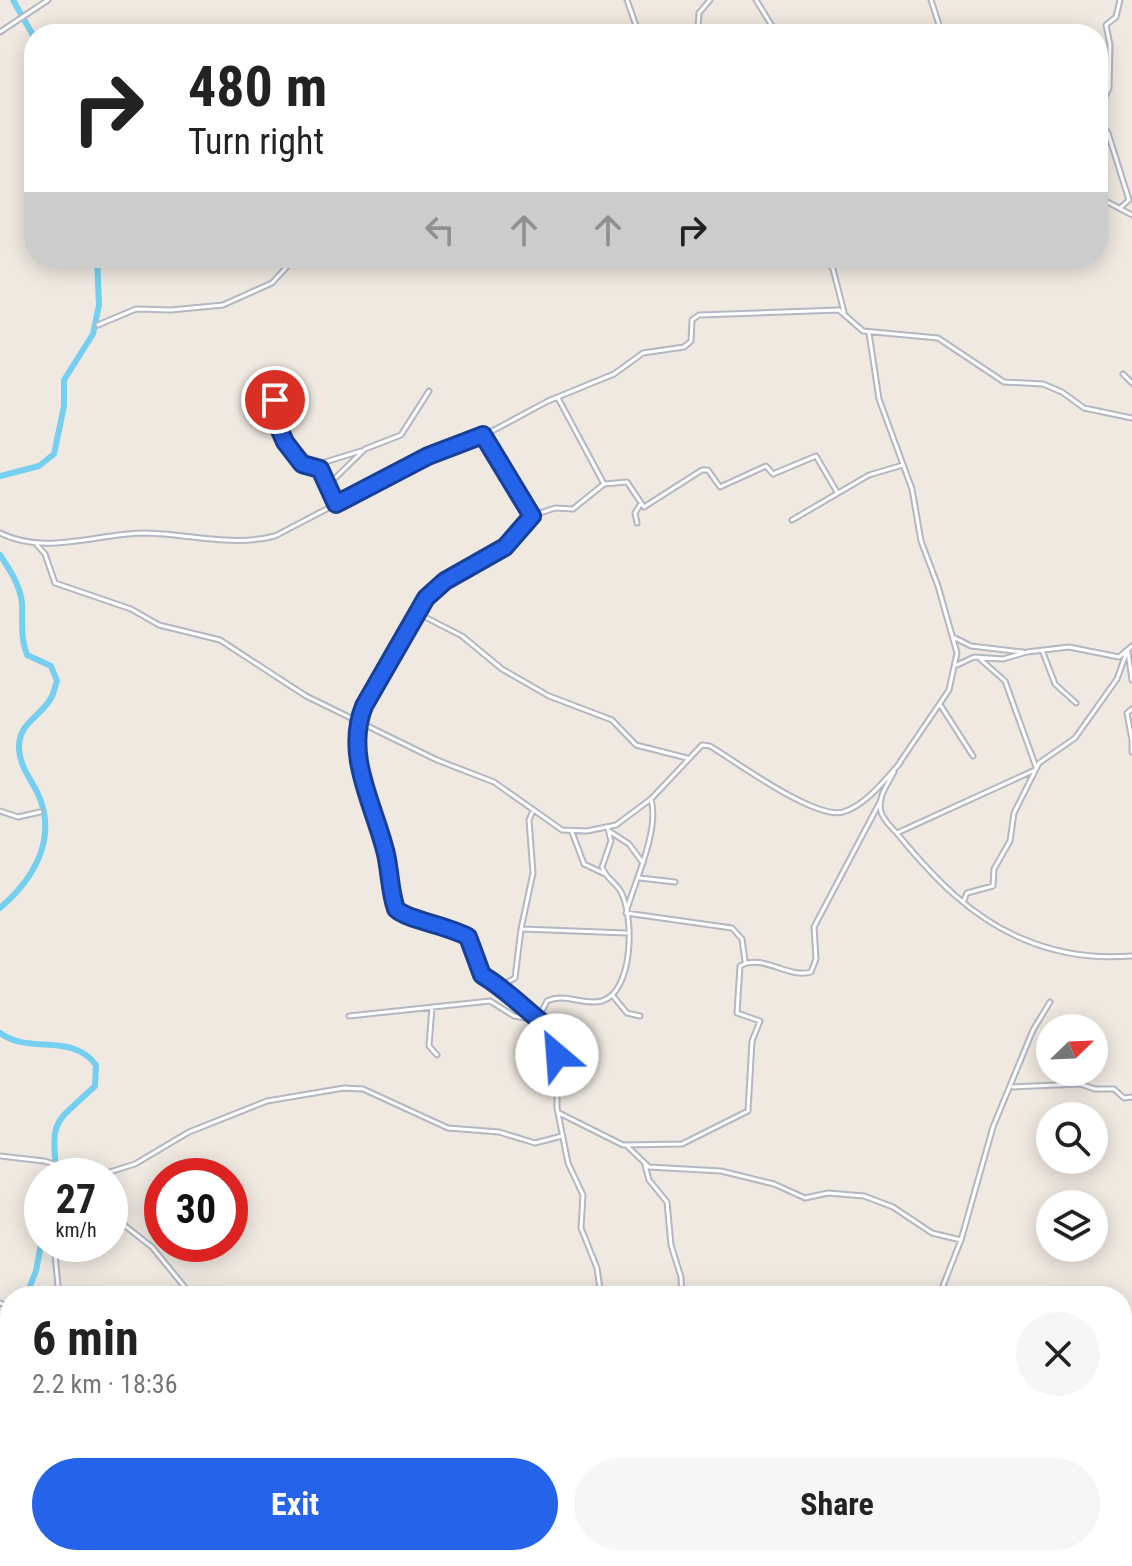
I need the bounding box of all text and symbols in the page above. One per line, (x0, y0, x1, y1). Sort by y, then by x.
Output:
text: 480 m (188, 54, 327, 120)
icon: right (56, 56, 160, 160)
text: Turn right (188, 121, 324, 163)
icon: left (418, 208, 462, 252)
icon: ahead (502, 208, 546, 252)
icon: ahead (586, 208, 630, 252)
icon: right (670, 208, 714, 252)
pin (241, 366, 309, 434)
icon: arrive (253, 378, 297, 422)
position arrow (515, 1013, 599, 1097)
north arrow (1036, 1014, 1108, 1086)
map controls (1036, 1014, 1108, 1262)
button: search (1036, 1102, 1108, 1174)
speed limit sign: 30 (144, 1158, 248, 1262)
text: 27 (56, 1176, 96, 1223)
button: layers (1036, 1190, 1108, 1262)
text: km/h (55, 1218, 97, 1242)
text: 6 min (32, 1310, 139, 1367)
button: close (1016, 1312, 1100, 1396)
text: 2.2 km · 18:36 (32, 1369, 177, 1399)
button: Exit (32, 1458, 558, 1550)
button: Share (574, 1458, 1100, 1550)

